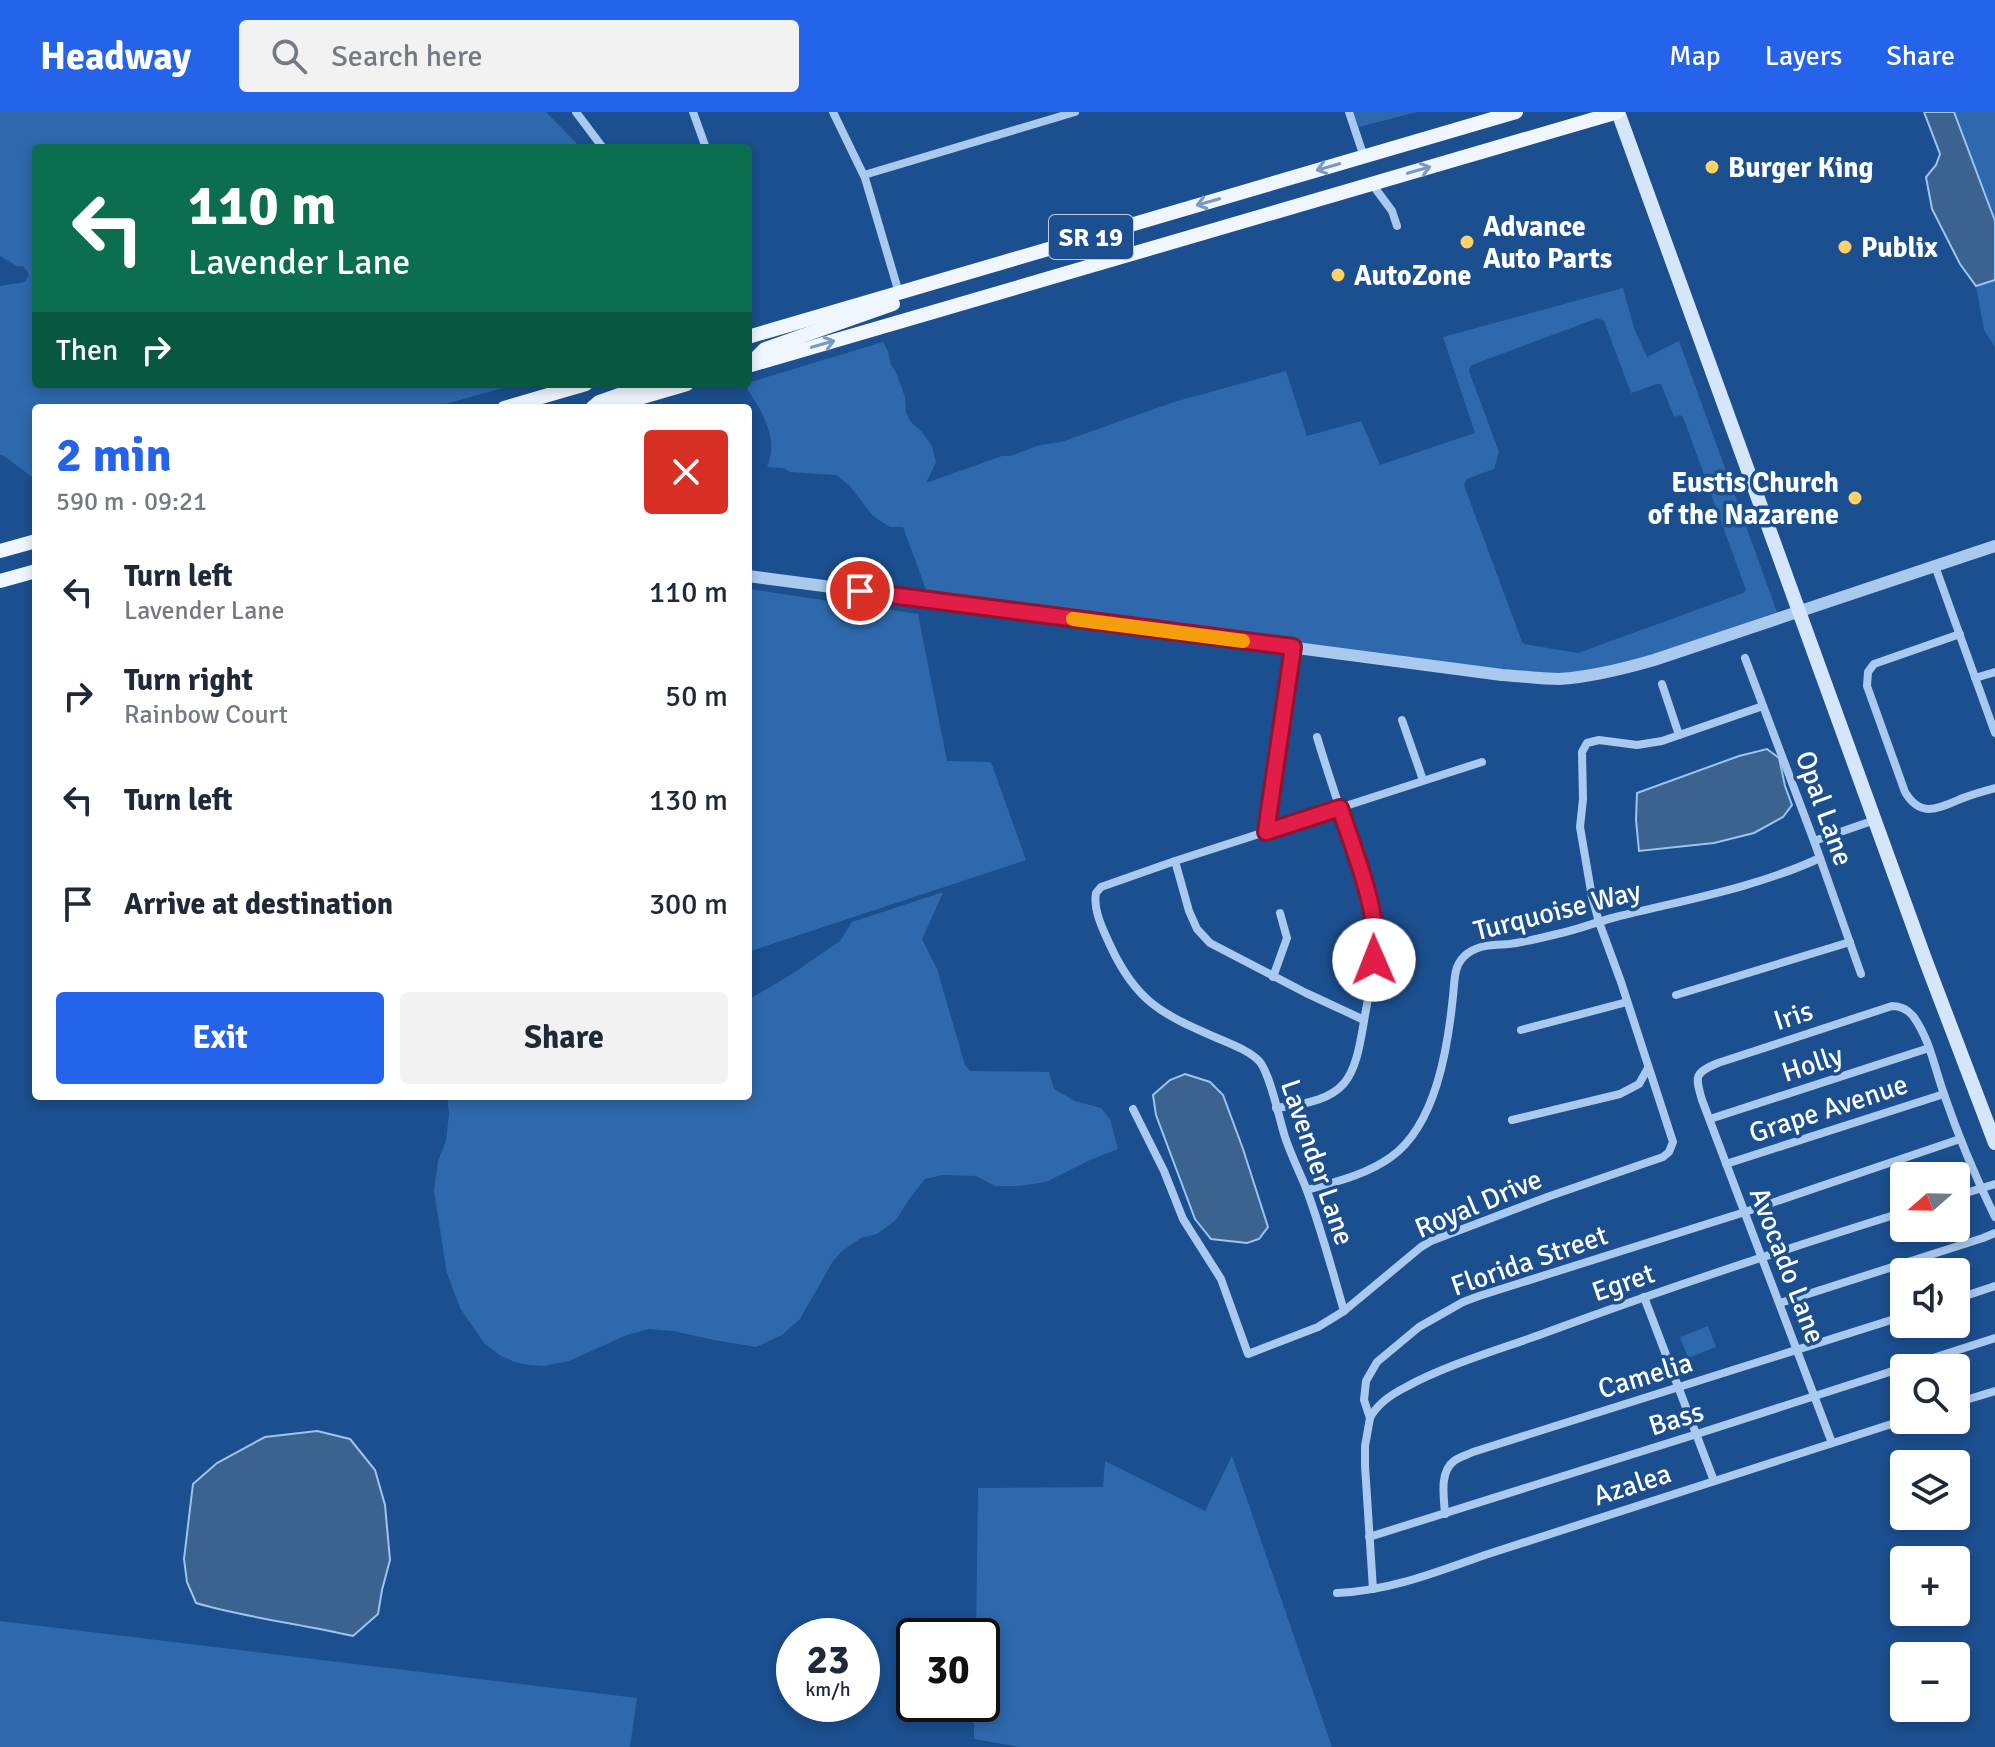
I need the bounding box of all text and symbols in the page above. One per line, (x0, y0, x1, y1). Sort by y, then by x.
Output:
search box (239, 20, 799, 92)
text: Headway (40, 33, 191, 80)
icon: search (267, 34, 311, 78)
text: Search here (331, 38, 482, 75)
text: Map (1669, 39, 1721, 73)
text: Layers (1765, 39, 1842, 73)
text: Share (1886, 39, 1955, 73)
place label: Burger King (1728, 151, 1874, 185)
marker: Burger King (1703, 158, 1721, 176)
one-way arrow (1316, 161, 1341, 175)
one-way arrow (1405, 162, 1431, 177)
text: 110 m (188, 171, 336, 240)
icon: left (56, 176, 160, 280)
one-way arrow (1195, 195, 1221, 210)
place label: Advance Auto Parts (1483, 210, 1612, 276)
road number: SR 19 (1049, 215, 1133, 259)
place label: Publix (1861, 231, 1938, 265)
marker: Advance Auto Parts (1458, 233, 1476, 251)
marker: Publix (1836, 238, 1854, 256)
text: Lavender Lane (188, 240, 410, 285)
place label: AutoZone (1354, 259, 1471, 293)
marker: AutoZone (1329, 266, 1347, 284)
icon: right (134, 328, 178, 372)
text: Then (56, 332, 118, 369)
one-way arrow (809, 336, 835, 351)
text: 2 min (56, 426, 172, 485)
button: close (644, 430, 728, 514)
place label: Eustis Church of the Nazarene (1648, 466, 1839, 532)
text: 590 m · 09:21 (56, 486, 207, 518)
marker: Eustis Church of the Nazarene (1846, 489, 1864, 507)
pin (826, 557, 894, 625)
text: Turn left (124, 558, 233, 595)
icon: arrive (838, 569, 882, 613)
icon: left (56, 570, 100, 614)
text: 110 m (649, 574, 728, 611)
text: Lavender Lane (124, 595, 285, 627)
text: Turn right (124, 662, 253, 699)
icon: right (56, 674, 100, 718)
text: 50 m (665, 678, 728, 715)
text: Rainbow Court (124, 699, 288, 731)
street label: Opal Lane (1788, 746, 1861, 870)
icon: left (56, 778, 100, 822)
text: Turn left (124, 782, 233, 819)
text: 130 m (649, 782, 728, 819)
street label: Turquoise Way (1470, 874, 1644, 948)
icon: arrive (56, 882, 100, 926)
text: Arrive at destination (124, 886, 393, 923)
text: 300 m (649, 886, 728, 923)
position arrow (1332, 918, 1416, 1002)
button: Exit (56, 992, 384, 1084)
button: Share (400, 992, 728, 1084)
street label: Iris (1770, 994, 1817, 1038)
street label: Holly (1777, 1038, 1847, 1090)
street label: Grape Avenue (1745, 1067, 1912, 1151)
street label: Lavender Lane (1273, 1075, 1361, 1250)
street label: Royal Drive (1410, 1162, 1547, 1246)
north arrow (1890, 1162, 1970, 1242)
map controls (1890, 1162, 1970, 1722)
street label: Avocado Lane (1742, 1183, 1832, 1348)
street label: Florida Street (1446, 1218, 1612, 1304)
street label: Egret (1588, 1256, 1659, 1309)
button: sound (1890, 1258, 1970, 1338)
street label: Camelia (1594, 1346, 1697, 1406)
button: search (1890, 1354, 1970, 1434)
street label: Bass (1645, 1395, 1708, 1443)
button: layers (1890, 1450, 1970, 1530)
street label: Azalea (1589, 1456, 1676, 1513)
button: + (1890, 1546, 1970, 1626)
speed limit sign: 30 (896, 1618, 1000, 1722)
text: 23 (806, 1635, 850, 1685)
button: − (1890, 1642, 1970, 1722)
text: km/h (805, 1677, 851, 1702)

